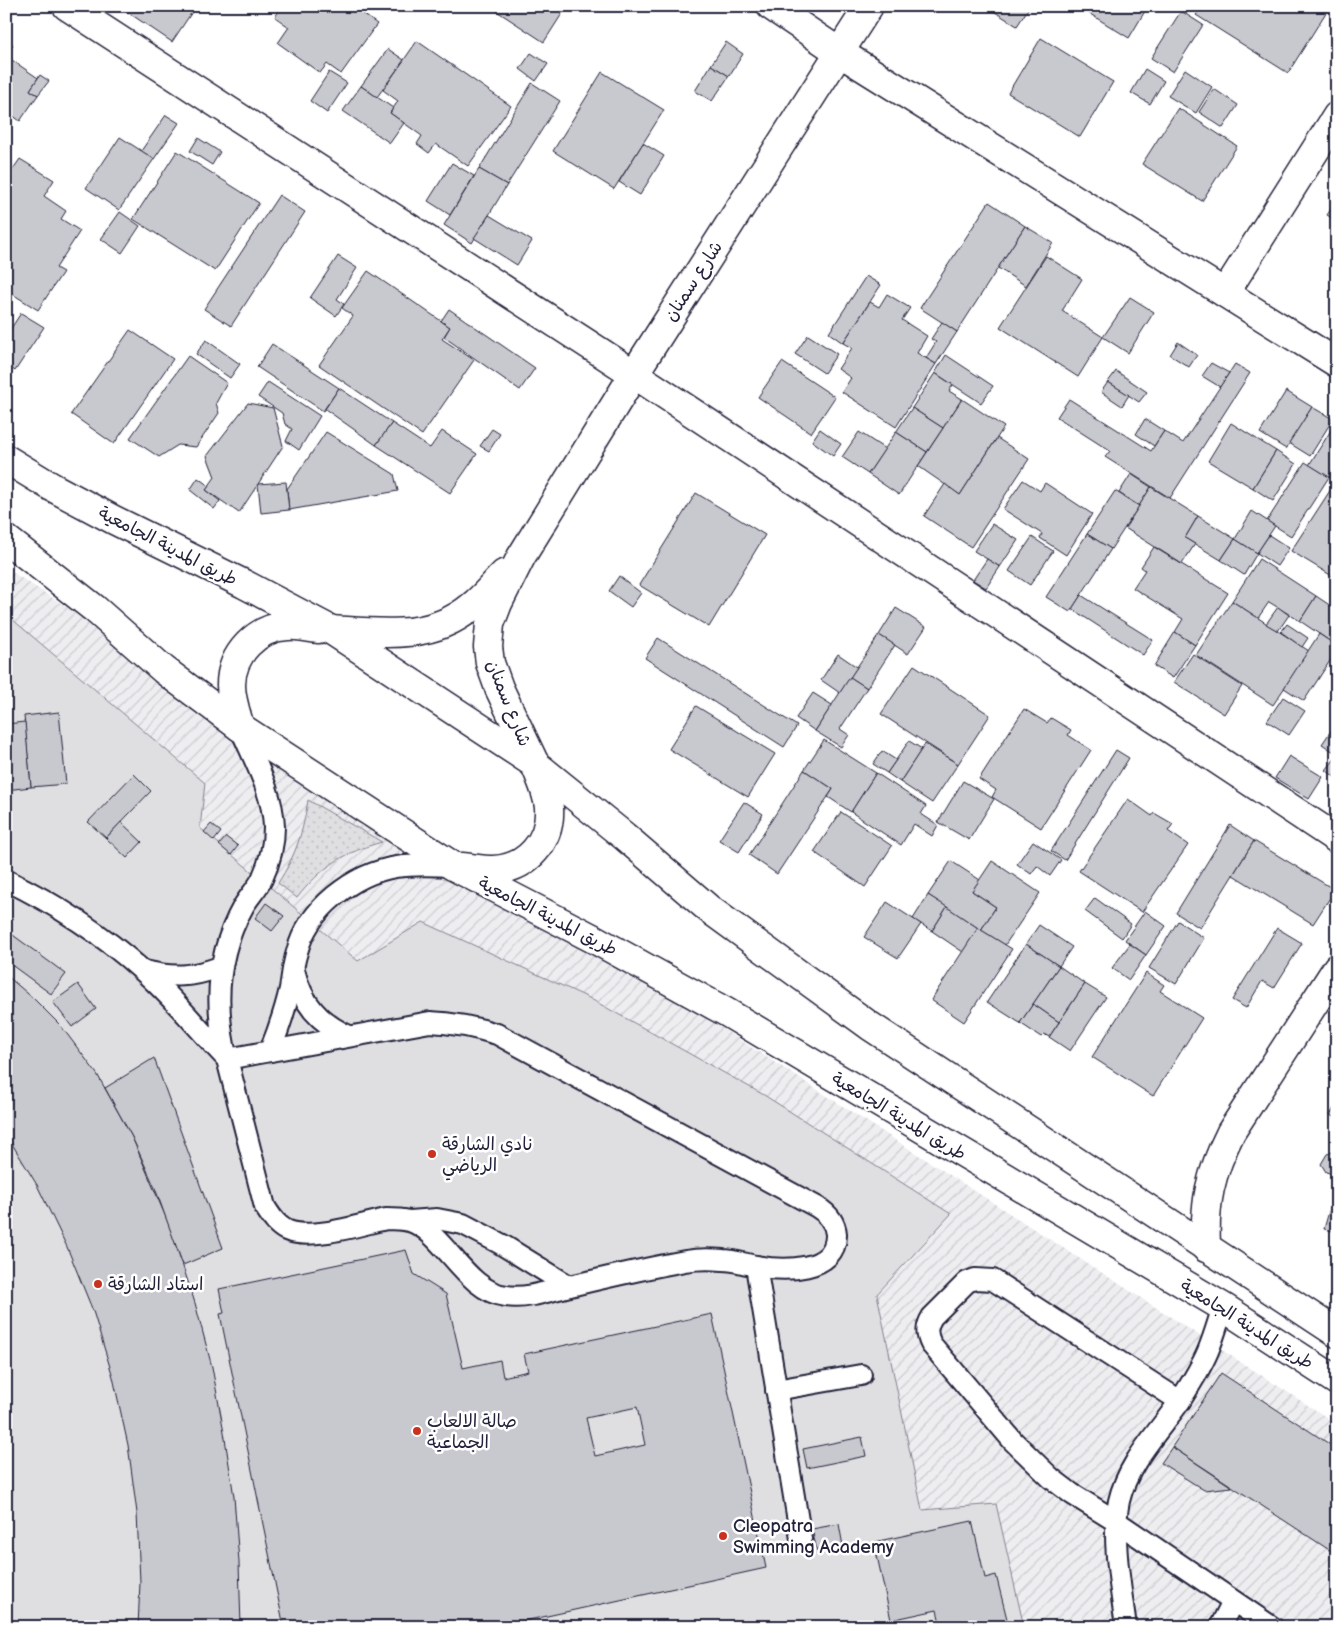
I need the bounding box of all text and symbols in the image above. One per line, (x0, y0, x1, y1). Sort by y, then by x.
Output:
street label: شارع سمنان (660, 237, 728, 326)
street label: طريق المدينة الجامعية (95, 502, 241, 591)
street label: شارع سمنان (481, 657, 535, 750)
street label: طريق المدينة الجامعية (475, 872, 621, 961)
street label: طريق المدينة الجامعية (828, 1068, 970, 1165)
place label: نادي الشارقة الرياضي (442, 1134, 532, 1181)
marker: نادي الشارقة الرياضي (426, 1148, 438, 1160)
place label: استاد الشارقة (108, 1274, 204, 1295)
street label: طريق المدينة الجامعية (1176, 1275, 1317, 1374)
marker: استاد الشارقة (92, 1278, 104, 1290)
place label: صالة الالعاب الجماعية (427, 1411, 517, 1453)
marker: صالة الالعاب الجماعية (411, 1425, 423, 1437)
place label: Cleopatra Swimming Academy (733, 1516, 895, 1558)
marker: Cleopatra Swimming Academy (717, 1530, 729, 1542)

